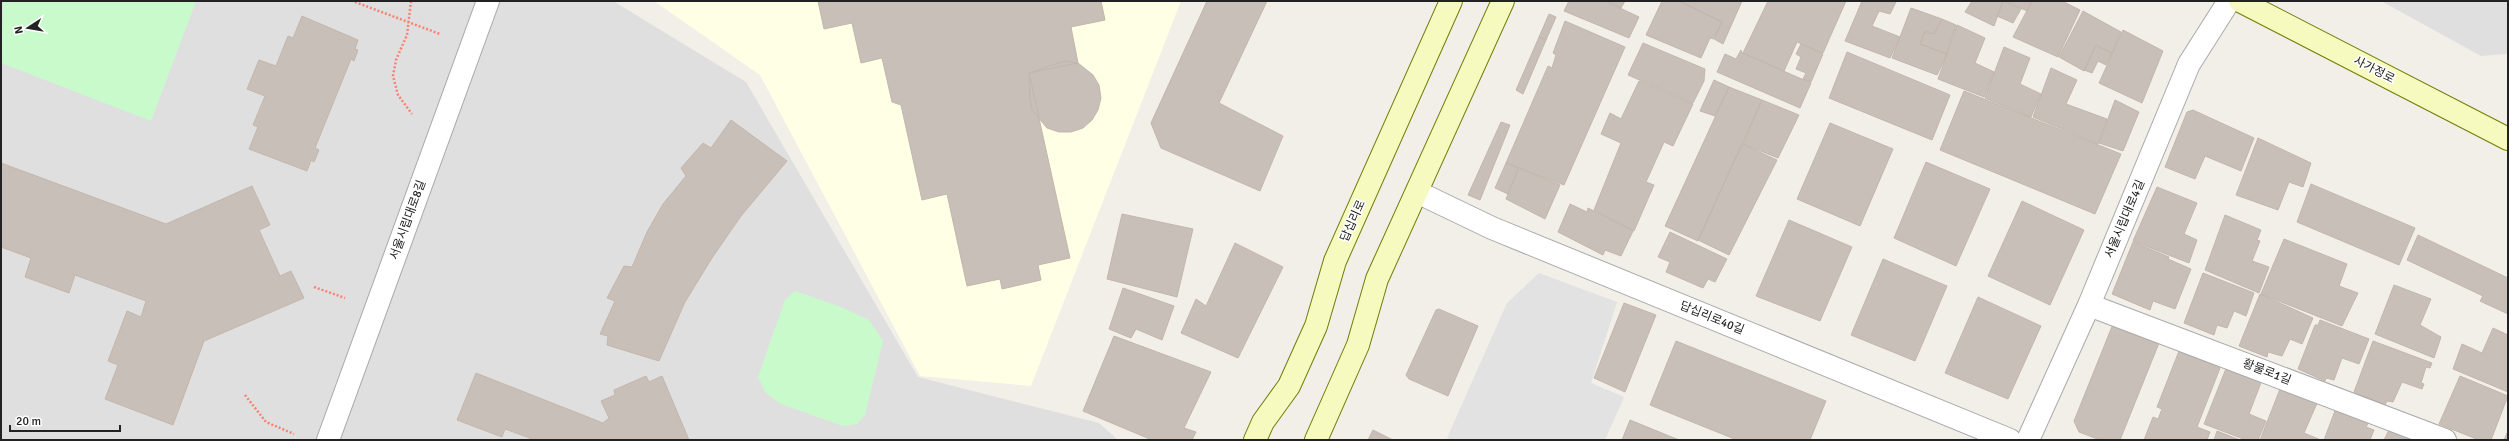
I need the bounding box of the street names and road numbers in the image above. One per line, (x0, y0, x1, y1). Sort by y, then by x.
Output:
street label: 사가정로 (2351, 53, 2397, 87)
street label: 서울시립대로8길 (387, 178, 429, 262)
street label: 서울시립대로4길 (2102, 178, 2148, 260)
street label: 답십리로 (1337, 198, 1369, 244)
street label: 답십리로40길 (1678, 298, 1746, 338)
street label: 황물로1길 (2241, 356, 2293, 388)

